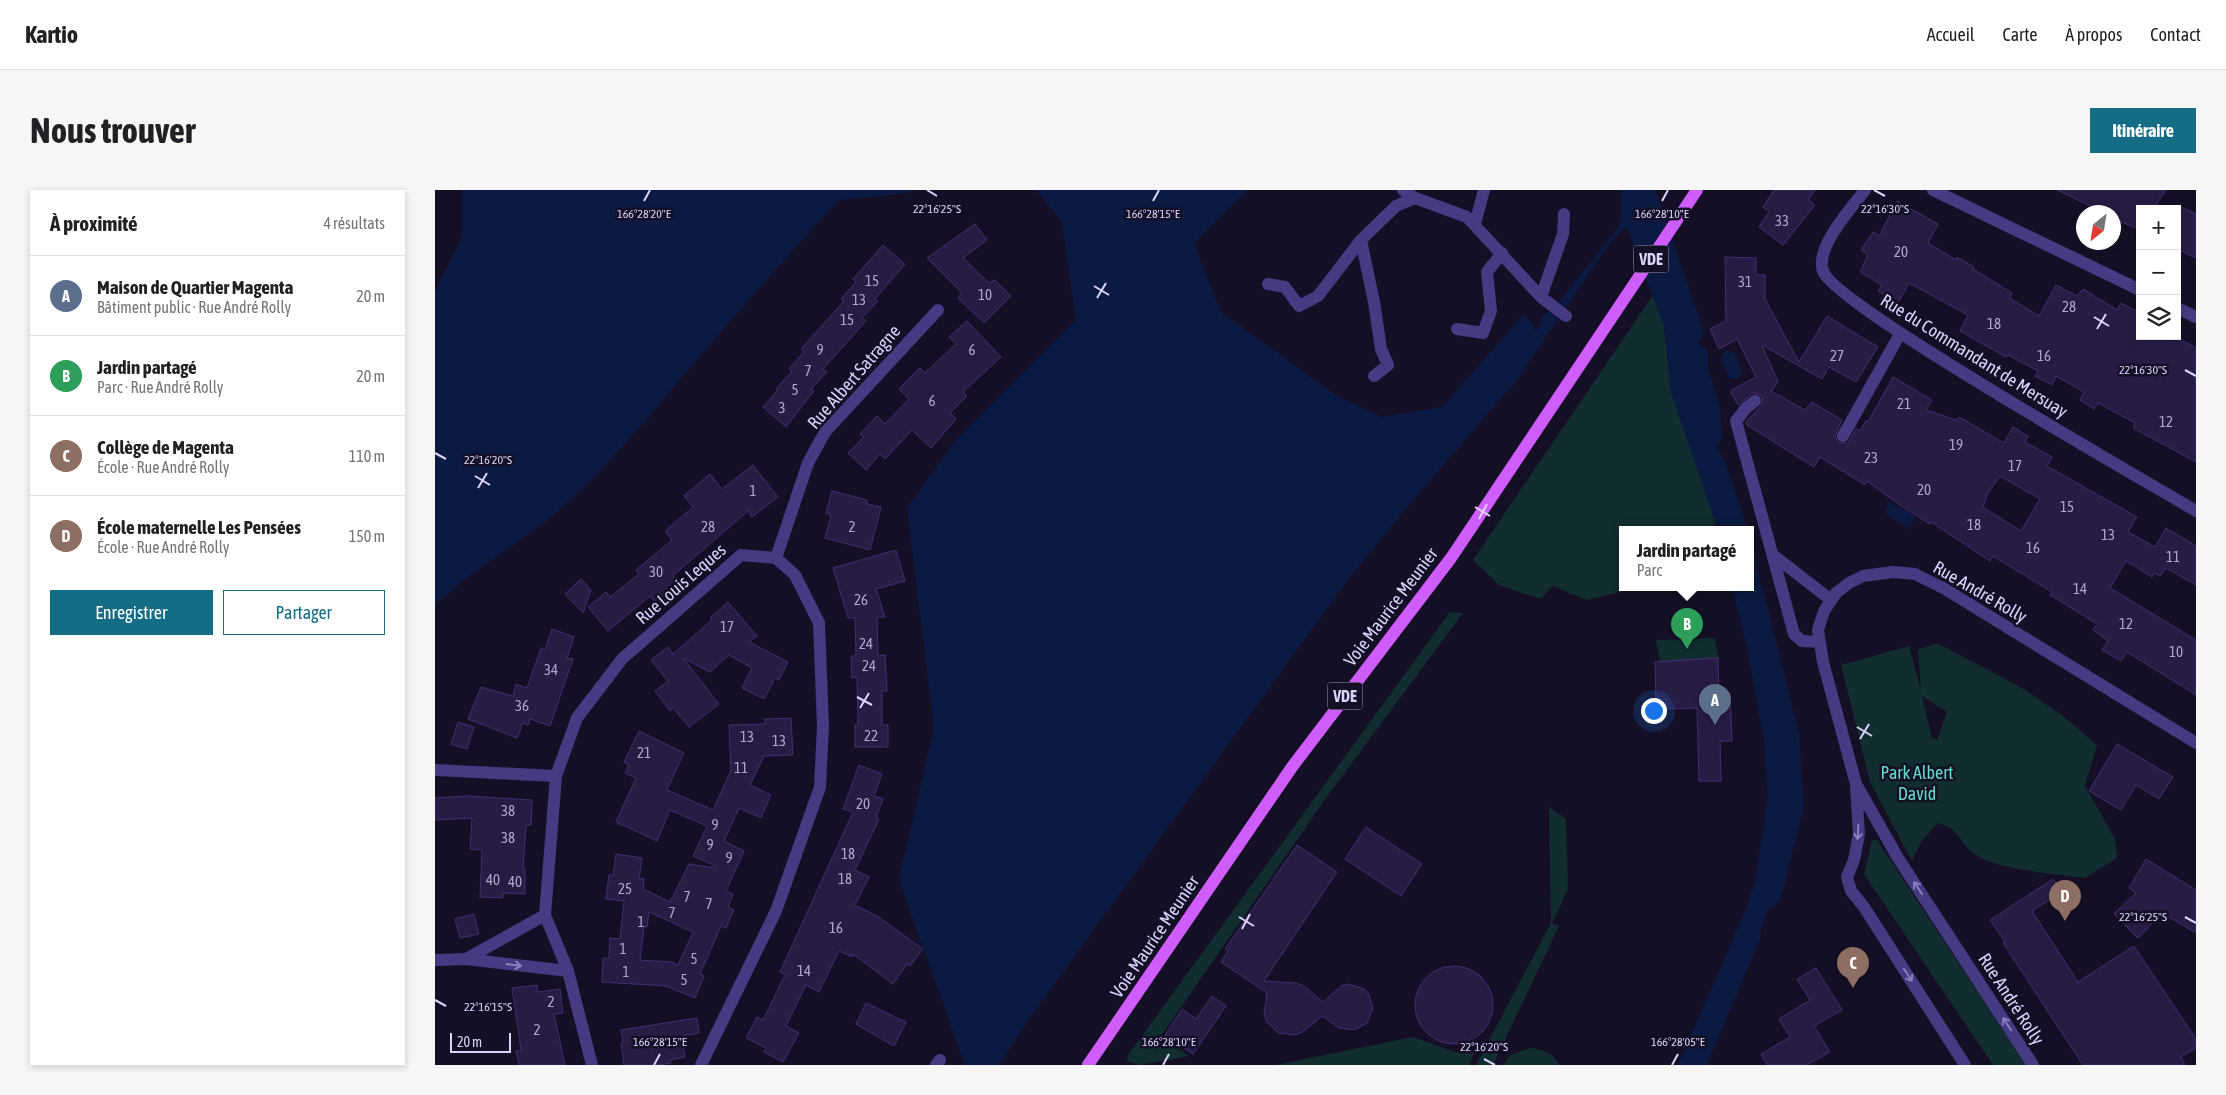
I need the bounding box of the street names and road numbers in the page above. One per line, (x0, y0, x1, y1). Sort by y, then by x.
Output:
road number: VDE (1633, 246, 1669, 272)
street label: Rue du Commandant de Mersuay (1877, 289, 2072, 422)
street label: Rue Albert Satragne (803, 321, 904, 433)
street label: Rue Louis Leques (631, 539, 730, 628)
street label: Voie Maurice Meunier (1339, 543, 1442, 670)
street label: Rue André Rolly (1930, 556, 2031, 627)
road number: VDE (1327, 682, 1363, 710)
street label: Voie Maurice Meunier (1106, 871, 1204, 1002)
street label: Rue André Rolly (1974, 949, 2049, 1048)

